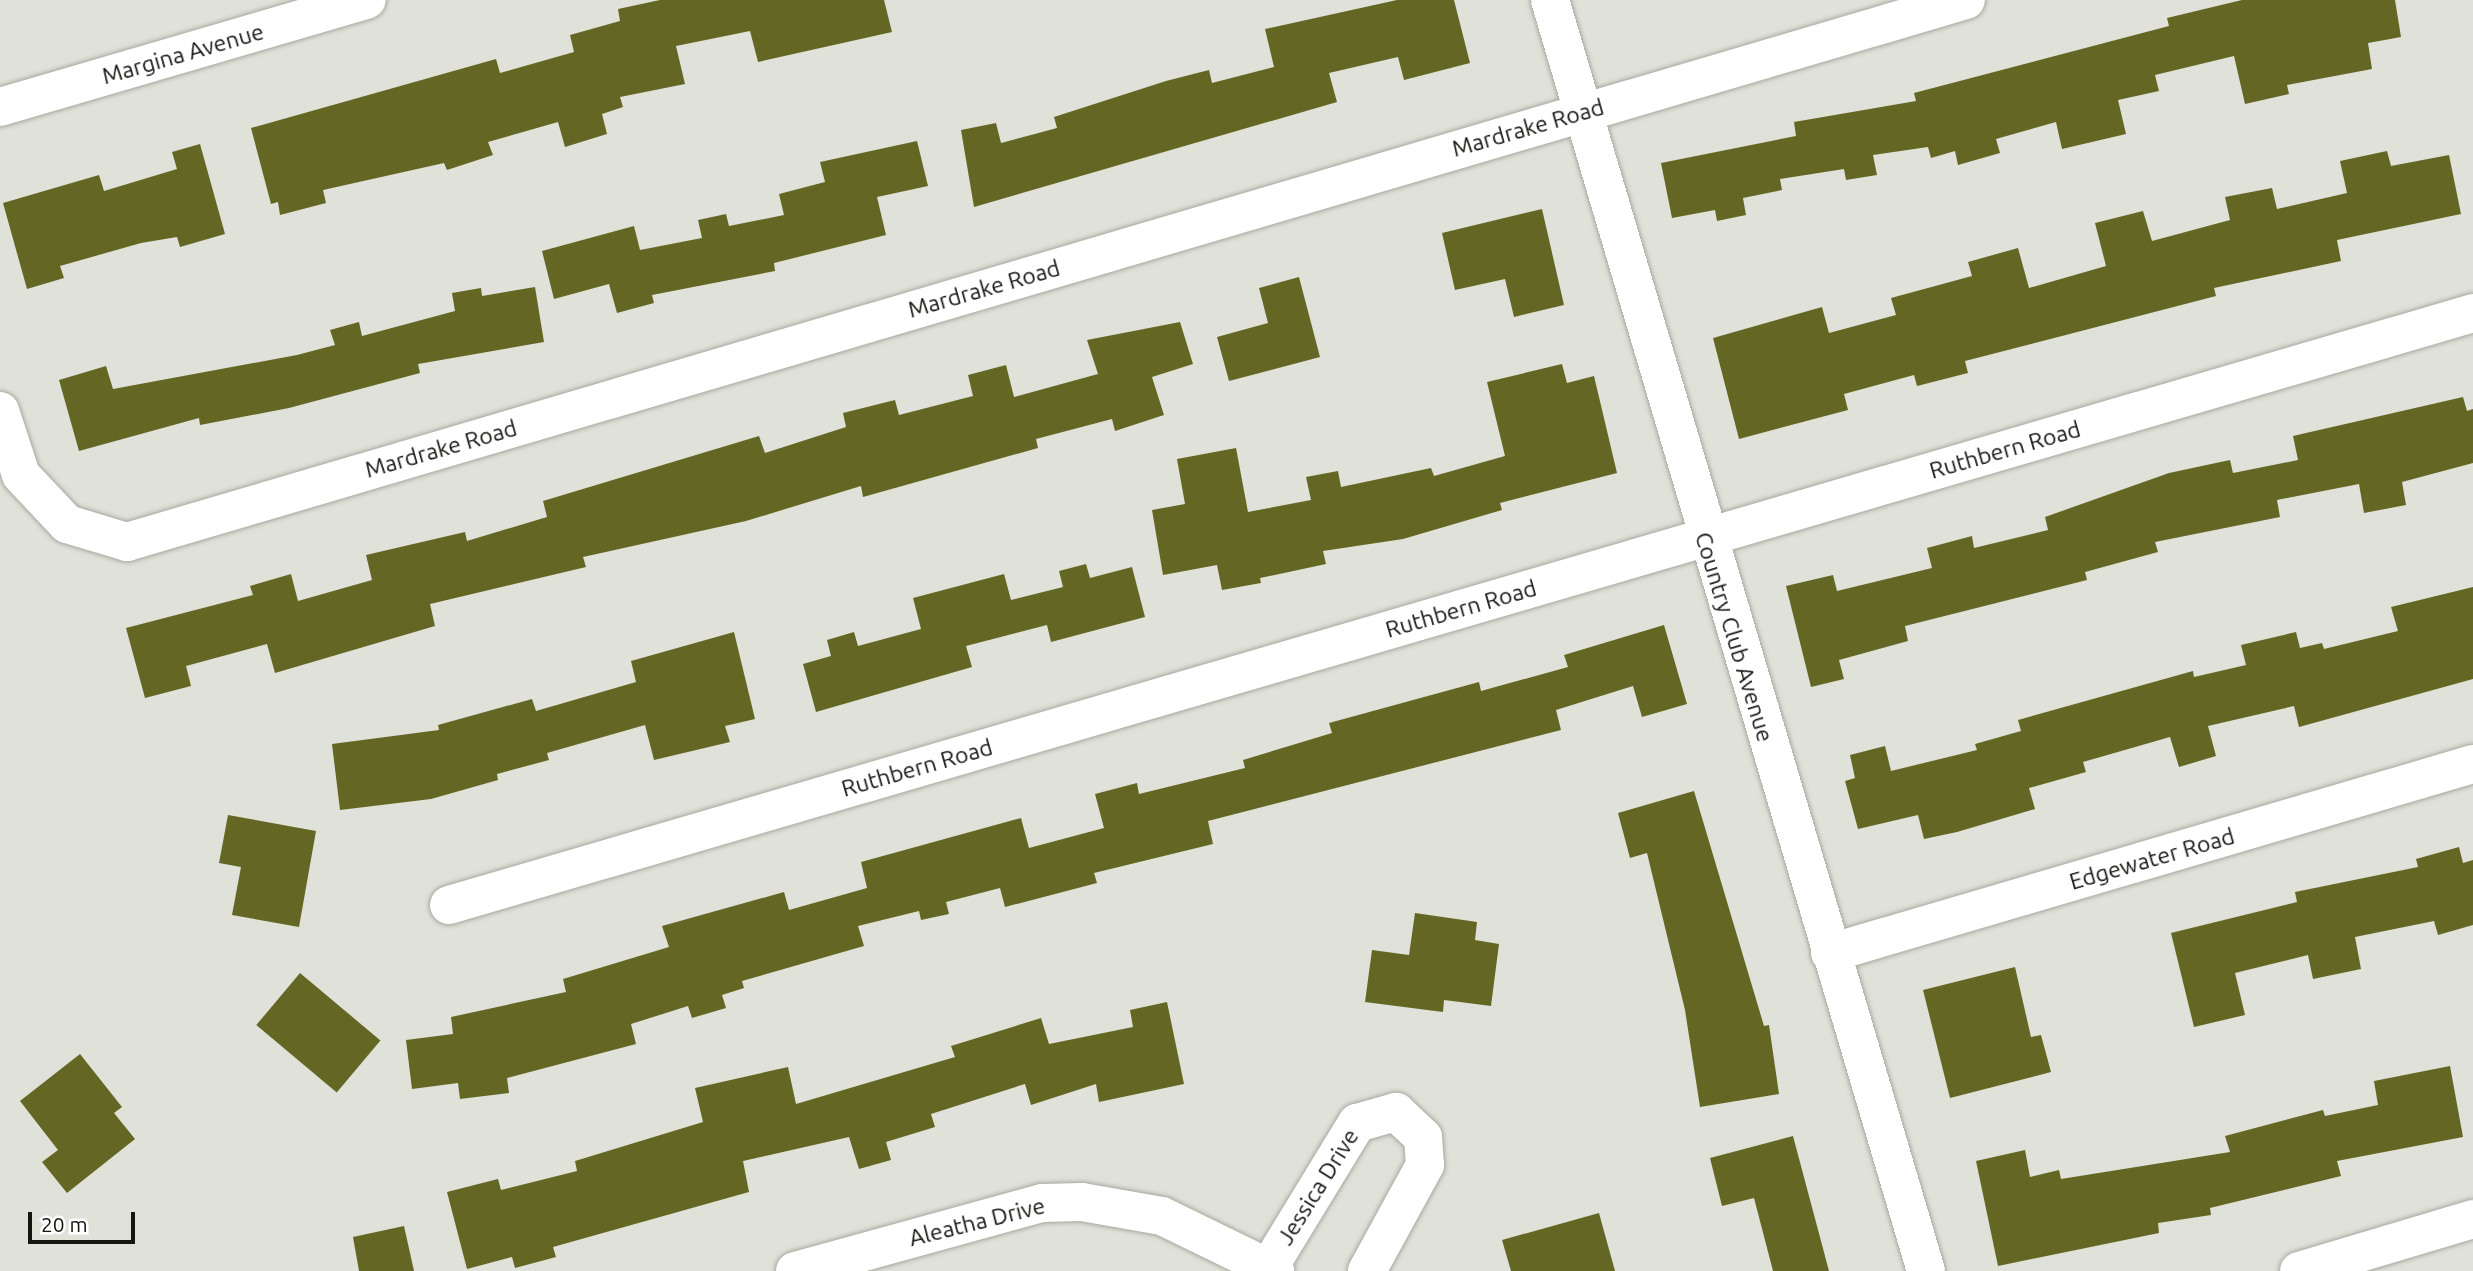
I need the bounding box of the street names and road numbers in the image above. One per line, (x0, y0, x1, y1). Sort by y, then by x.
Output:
street label: Margina Avenue (99, 18, 267, 90)
street label: Mardrake Road (1449, 93, 1607, 163)
street label: Mardrake Road (905, 254, 1063, 324)
street label: Mardrake Road (362, 414, 520, 484)
street label: Ruthbern Road (1926, 415, 2084, 485)
street label: Country Club Avenue (1689, 529, 1779, 745)
street label: Ruthbern Road (1382, 574, 1540, 644)
street label: Ruthbern Road (838, 733, 996, 803)
street label: Edgewater Road (2066, 822, 2238, 896)
street label: Jessica Drive (1271, 1124, 1365, 1250)
street label: Aleatha Drive (906, 1192, 1048, 1252)

